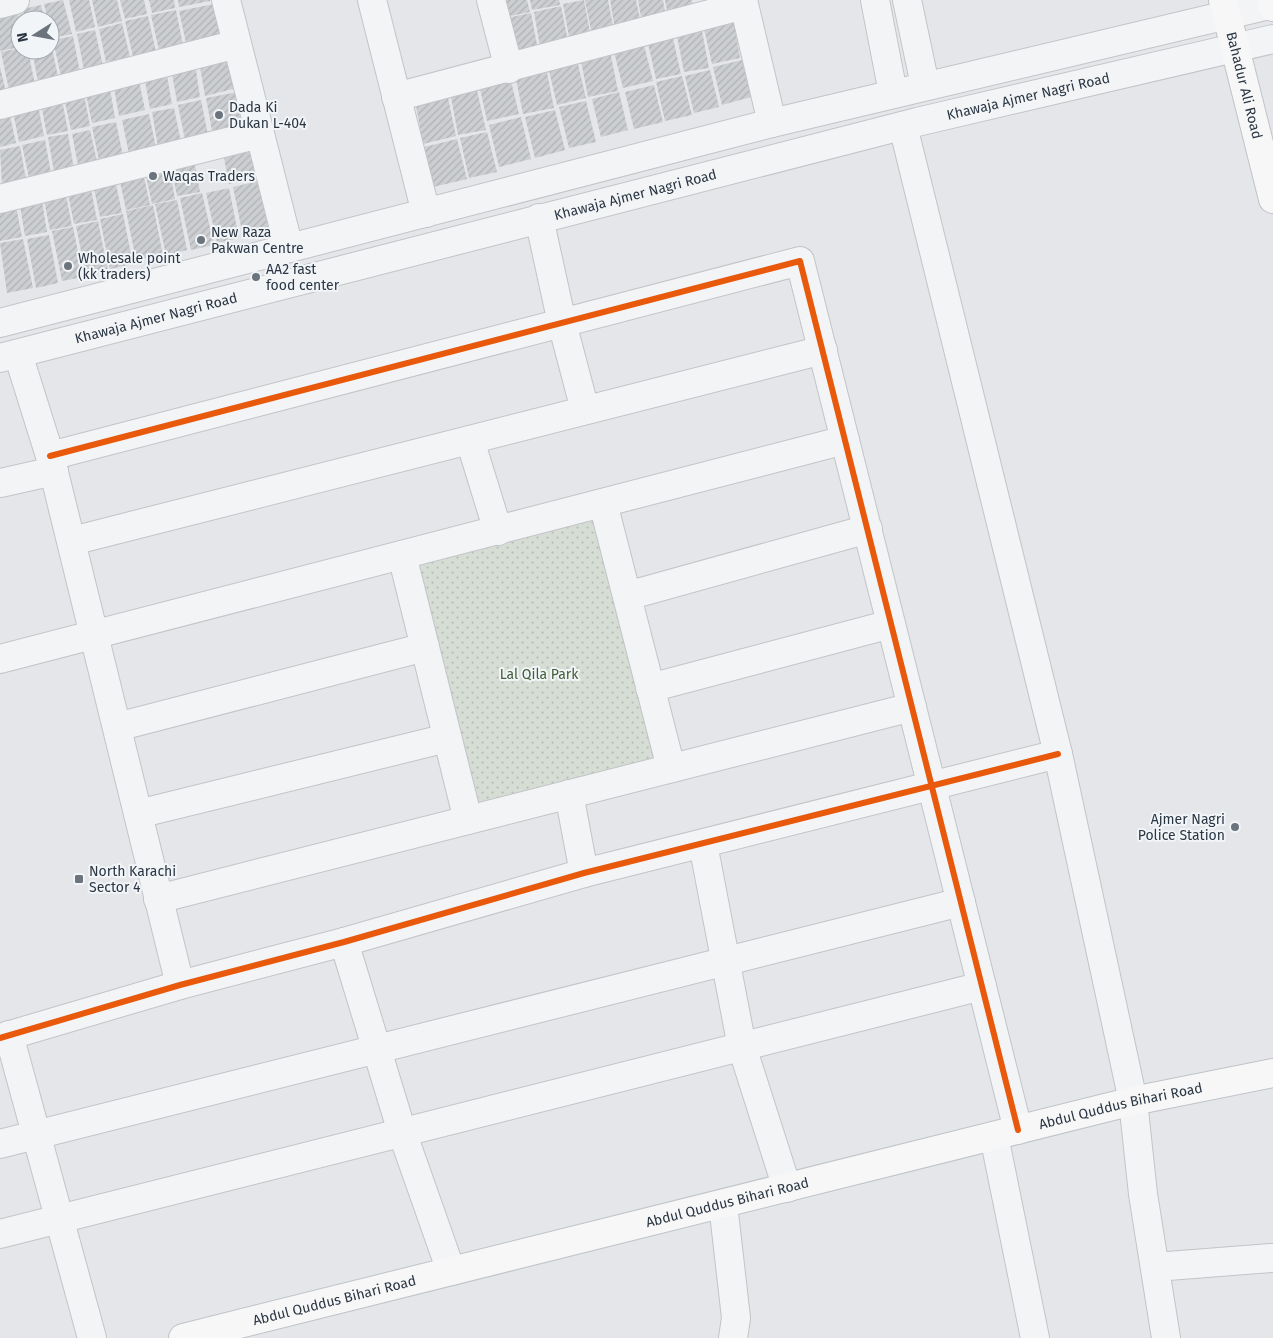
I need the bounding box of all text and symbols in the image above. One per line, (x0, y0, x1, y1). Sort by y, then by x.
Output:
north arrow (10, 10, 60, 60)
street label: Bahadur Ali Road (1223, 30, 1266, 141)
text: N (13, 31, 32, 44)
street label: Khawaja Ajmer Nagri Road (945, 69, 1111, 123)
place label: Dada Ki Dukan L-404 (229, 99, 307, 132)
marker: Dada Ki Dukan L-404 (213, 109, 225, 121)
street label: Khawaja Ajmer Nagri Road (552, 165, 718, 224)
place label: Waqas Traders (163, 168, 255, 185)
marker: Waqas Traders (147, 170, 159, 182)
place label: New Raza Pakwan Centre (211, 224, 304, 257)
marker: New Raza Pakwan Centre (195, 234, 207, 246)
place label: Wholesale point (kk traders) (78, 250, 181, 283)
marker: Wholesale point (kk traders) (62, 260, 74, 272)
place label: AA2 fast food center (266, 261, 340, 294)
marker: AA2 fast food center (250, 271, 262, 283)
street label: Khawaja Ajmer Nagri Road (73, 289, 239, 347)
park label: Lal Qila Park (500, 666, 579, 683)
place label: Ajmer Nagri Police Station (1138, 811, 1225, 844)
marker: Ajmer Nagri Police Station (1229, 821, 1241, 833)
place label: North Karachi Sector 4 (89, 863, 176, 896)
marker: North Karachi Sector 4 (73, 873, 85, 885)
street label: Abdul Quddus Bihari Road (1037, 1079, 1204, 1133)
street label: Abdul Quddus Bihari Road (644, 1174, 811, 1231)
street label: Abdul Quddus Bihari Road (251, 1272, 418, 1329)

